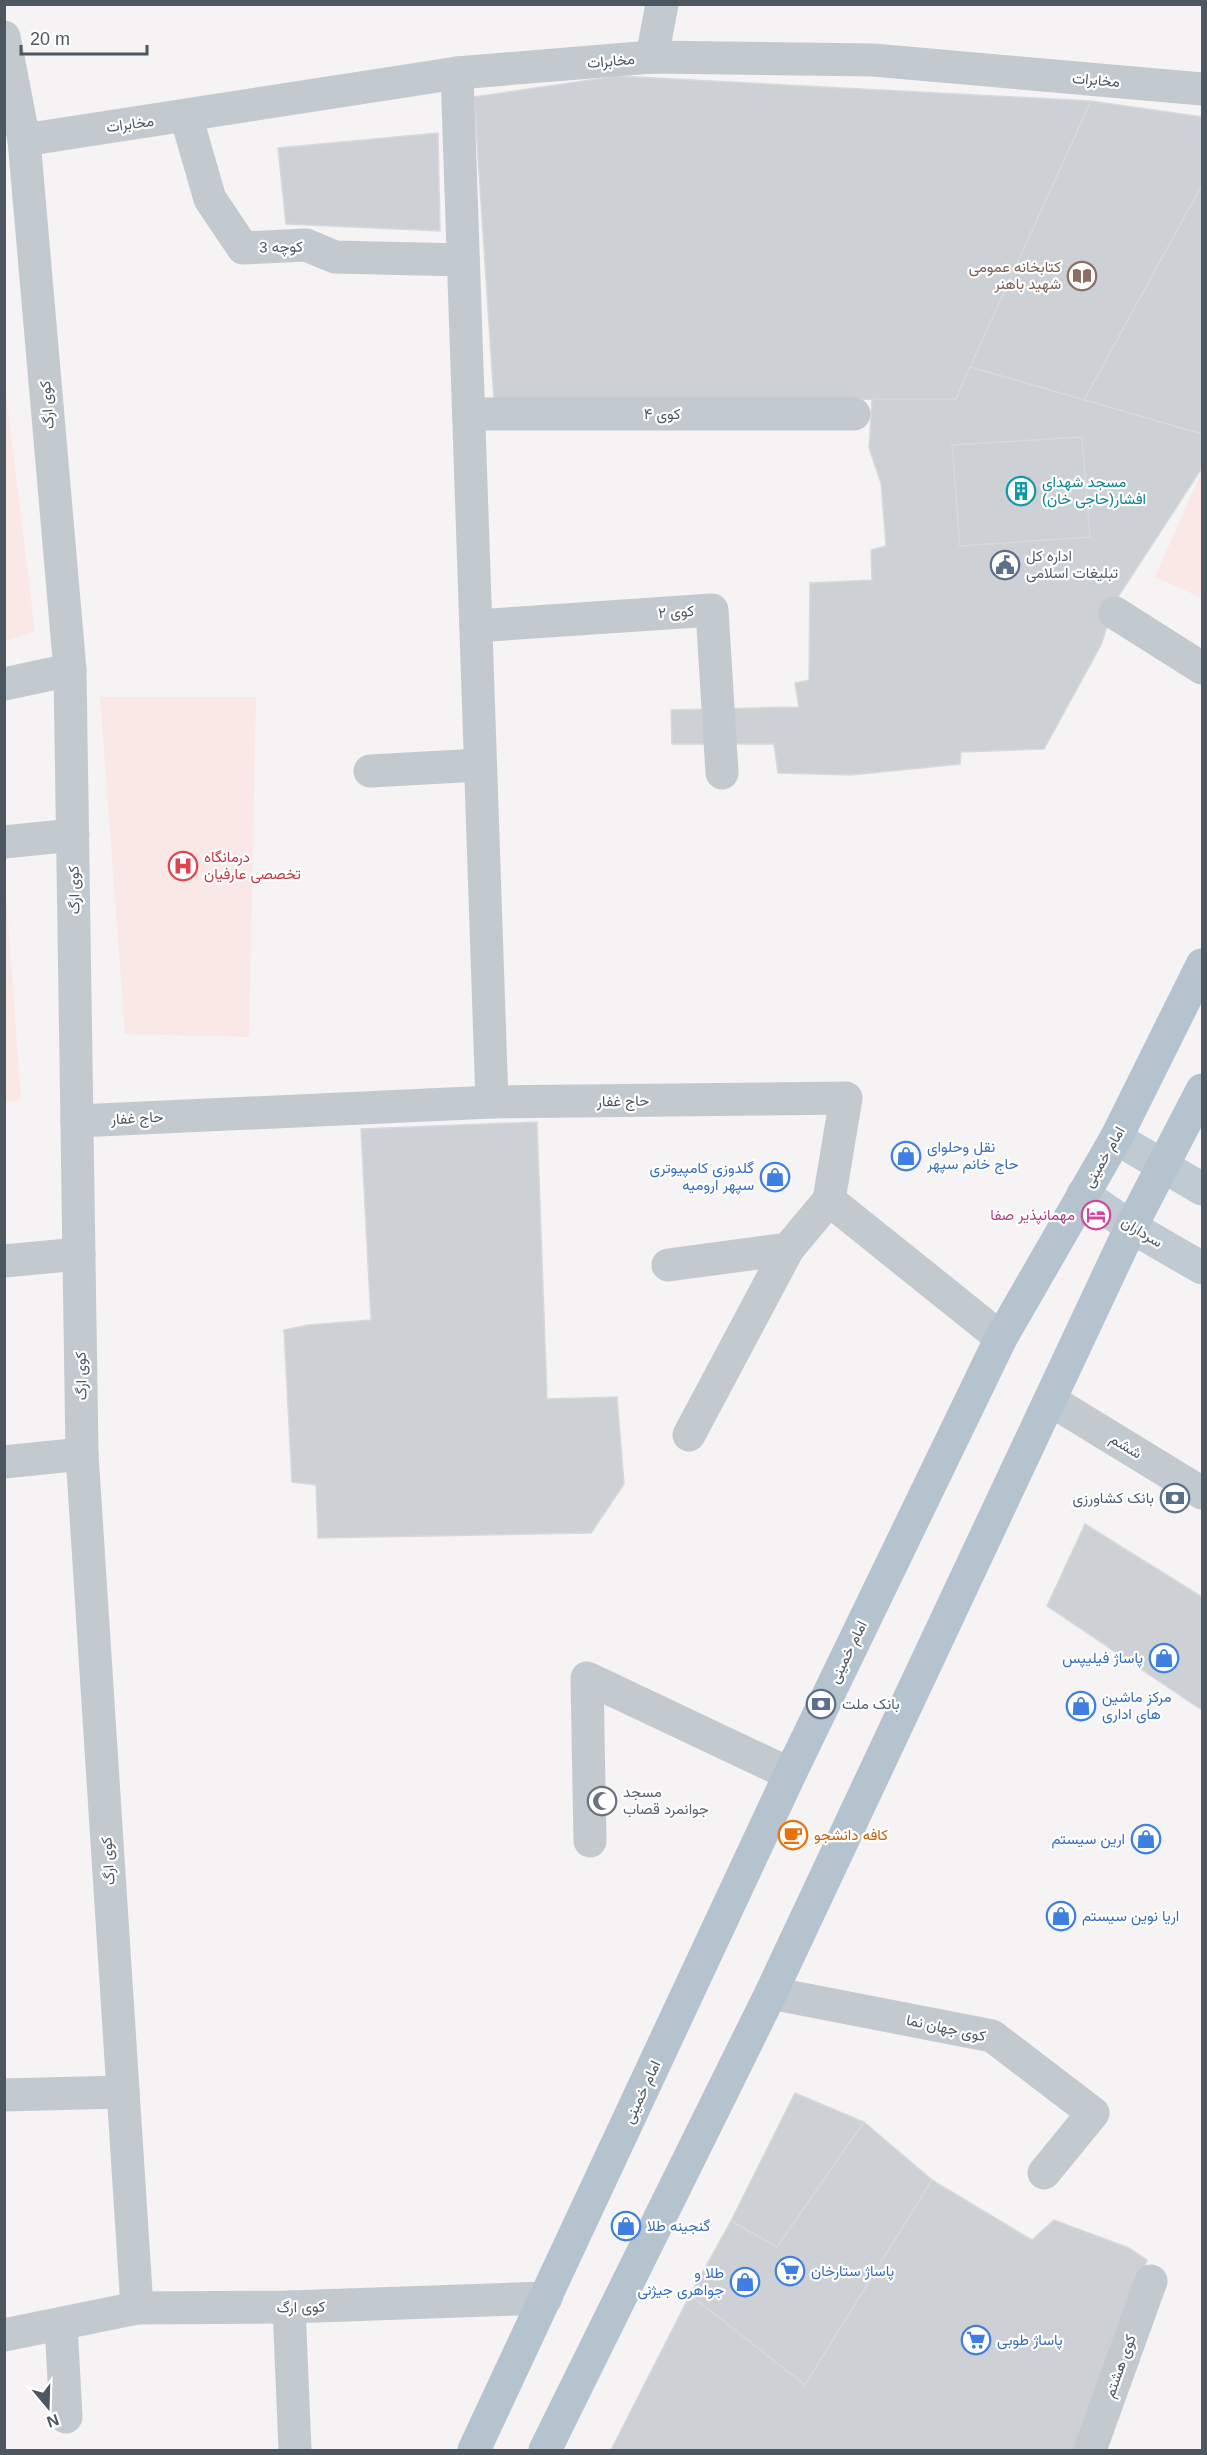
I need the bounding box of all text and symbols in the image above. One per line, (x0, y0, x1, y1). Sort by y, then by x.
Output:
scale bar (21, 18, 147, 56)
text: 20 m (30, 29, 70, 49)
street label: مخابرات (586, 50, 636, 72)
street label: مخابرات (1071, 69, 1121, 91)
street label: مخابرات (105, 112, 155, 136)
street label: کوچه 3 (259, 238, 303, 257)
place label: کتابخانه عمومی شهید باهنر (969, 258, 1061, 293)
library icon: کتابخانه عمومی شهید باهنر (1066, 260, 1098, 292)
street label: کوی ارگ (36, 380, 59, 430)
street label: کوی ۴ (644, 405, 681, 424)
place label: مسجد شهدای افشار(حاجی خان) (1042, 473, 1146, 509)
building icon: مسجد شهدای افشار(حاجی خان) (1005, 475, 1037, 507)
place label: اداره کل تبلیغات اسلامی (1026, 547, 1119, 583)
public building icon: اداره کل تبلیغات اسلامی (989, 549, 1021, 581)
street label: کوی ۲ (657, 602, 695, 623)
place label: درمانگاه تخصصی عارفیان (204, 848, 301, 884)
hospital icon: درمانگاه تخصصی عارفیان (167, 850, 199, 882)
street label: کوی ارگ (65, 865, 84, 914)
street label: حاج غفار (596, 1092, 649, 1112)
street label: حاج غفار (109, 1108, 164, 1130)
street label: امام خمینی (1079, 1123, 1130, 1191)
place label: نقل وحلوای حاج خانم سپهر (926, 1138, 1018, 1175)
shop icon: نقل وحلوای حاج خانم سپهر (890, 1140, 922, 1172)
place label: گلدوزی کامپیوتری سپهر ارومیه (650, 1159, 754, 1195)
shop icon: گلدوزی کامپیوتری سپهر ارومیه (759, 1161, 791, 1193)
hotel icon: مهمانپذیر صفا (1080, 1199, 1112, 1231)
place label: مهمانپذیر صفا (990, 1206, 1075, 1225)
street label: سرداران (1118, 1213, 1166, 1251)
street label: کوی ارگ (72, 1351, 91, 1400)
street label: ششم (1106, 1430, 1145, 1463)
bank icon: بانک کشاورزی (1159, 1482, 1191, 1514)
place label: بانک کشاورزی (1073, 1489, 1154, 1508)
street label: امام خمینی (825, 1618, 872, 1687)
shop icon: پاساژ فیلیپس (1148, 1642, 1180, 1674)
place label: پاساژ فیلیپس (1062, 1649, 1143, 1668)
bank icon: بانک ملت (805, 1688, 837, 1720)
place label: مرکز ماشین هاى ادارى (1102, 1688, 1172, 1724)
shop icon: مرکز ماشین هاى ادارى (1065, 1690, 1097, 1722)
place label: بانک ملت (842, 1695, 900, 1713)
place label: مسجد جوانمرد قصاب (623, 1783, 709, 1818)
mosque icon: مسجد جوانمرد قصاب (586, 1785, 618, 1817)
cafe icon: کافه دانشجو (777, 1819, 809, 1851)
shop icon: ارین سیستم (1130, 1823, 1162, 1855)
place label: کافه دانشجو (814, 1826, 888, 1844)
place label: ارین سیستم (1051, 1830, 1125, 1849)
street label: کوی ارگ (97, 1836, 120, 1886)
shop icon: اریا نوین سیستم (1045, 1900, 1077, 1932)
place label: اریا نوین سیستم (1082, 1907, 1179, 1926)
street label: کوی جهان نما (904, 2011, 988, 2046)
street label: امام خمینی (620, 2058, 665, 2127)
shop icon: گنجینه طلا (610, 2210, 642, 2242)
place label: گنجینه طلا (647, 2217, 711, 2235)
supermarket icon: پاساژ ستارخان (774, 2255, 806, 2287)
place label: پاساژ ستارخان (811, 2262, 894, 2281)
place label: طلا و جواهری جیژنی (637, 2264, 724, 2300)
shop icon: طلا و جواهری جیژنی (729, 2266, 761, 2298)
street label: کوی ارگ (277, 2298, 326, 2317)
supermarket icon: پاساژ طوبی (960, 2324, 992, 2356)
place label: پاساژ طوبی (997, 2331, 1063, 2350)
street label: کوی هشتم (1100, 2332, 1141, 2400)
north arrow (18, 2377, 78, 2437)
text: N (44, 2411, 61, 2431)

